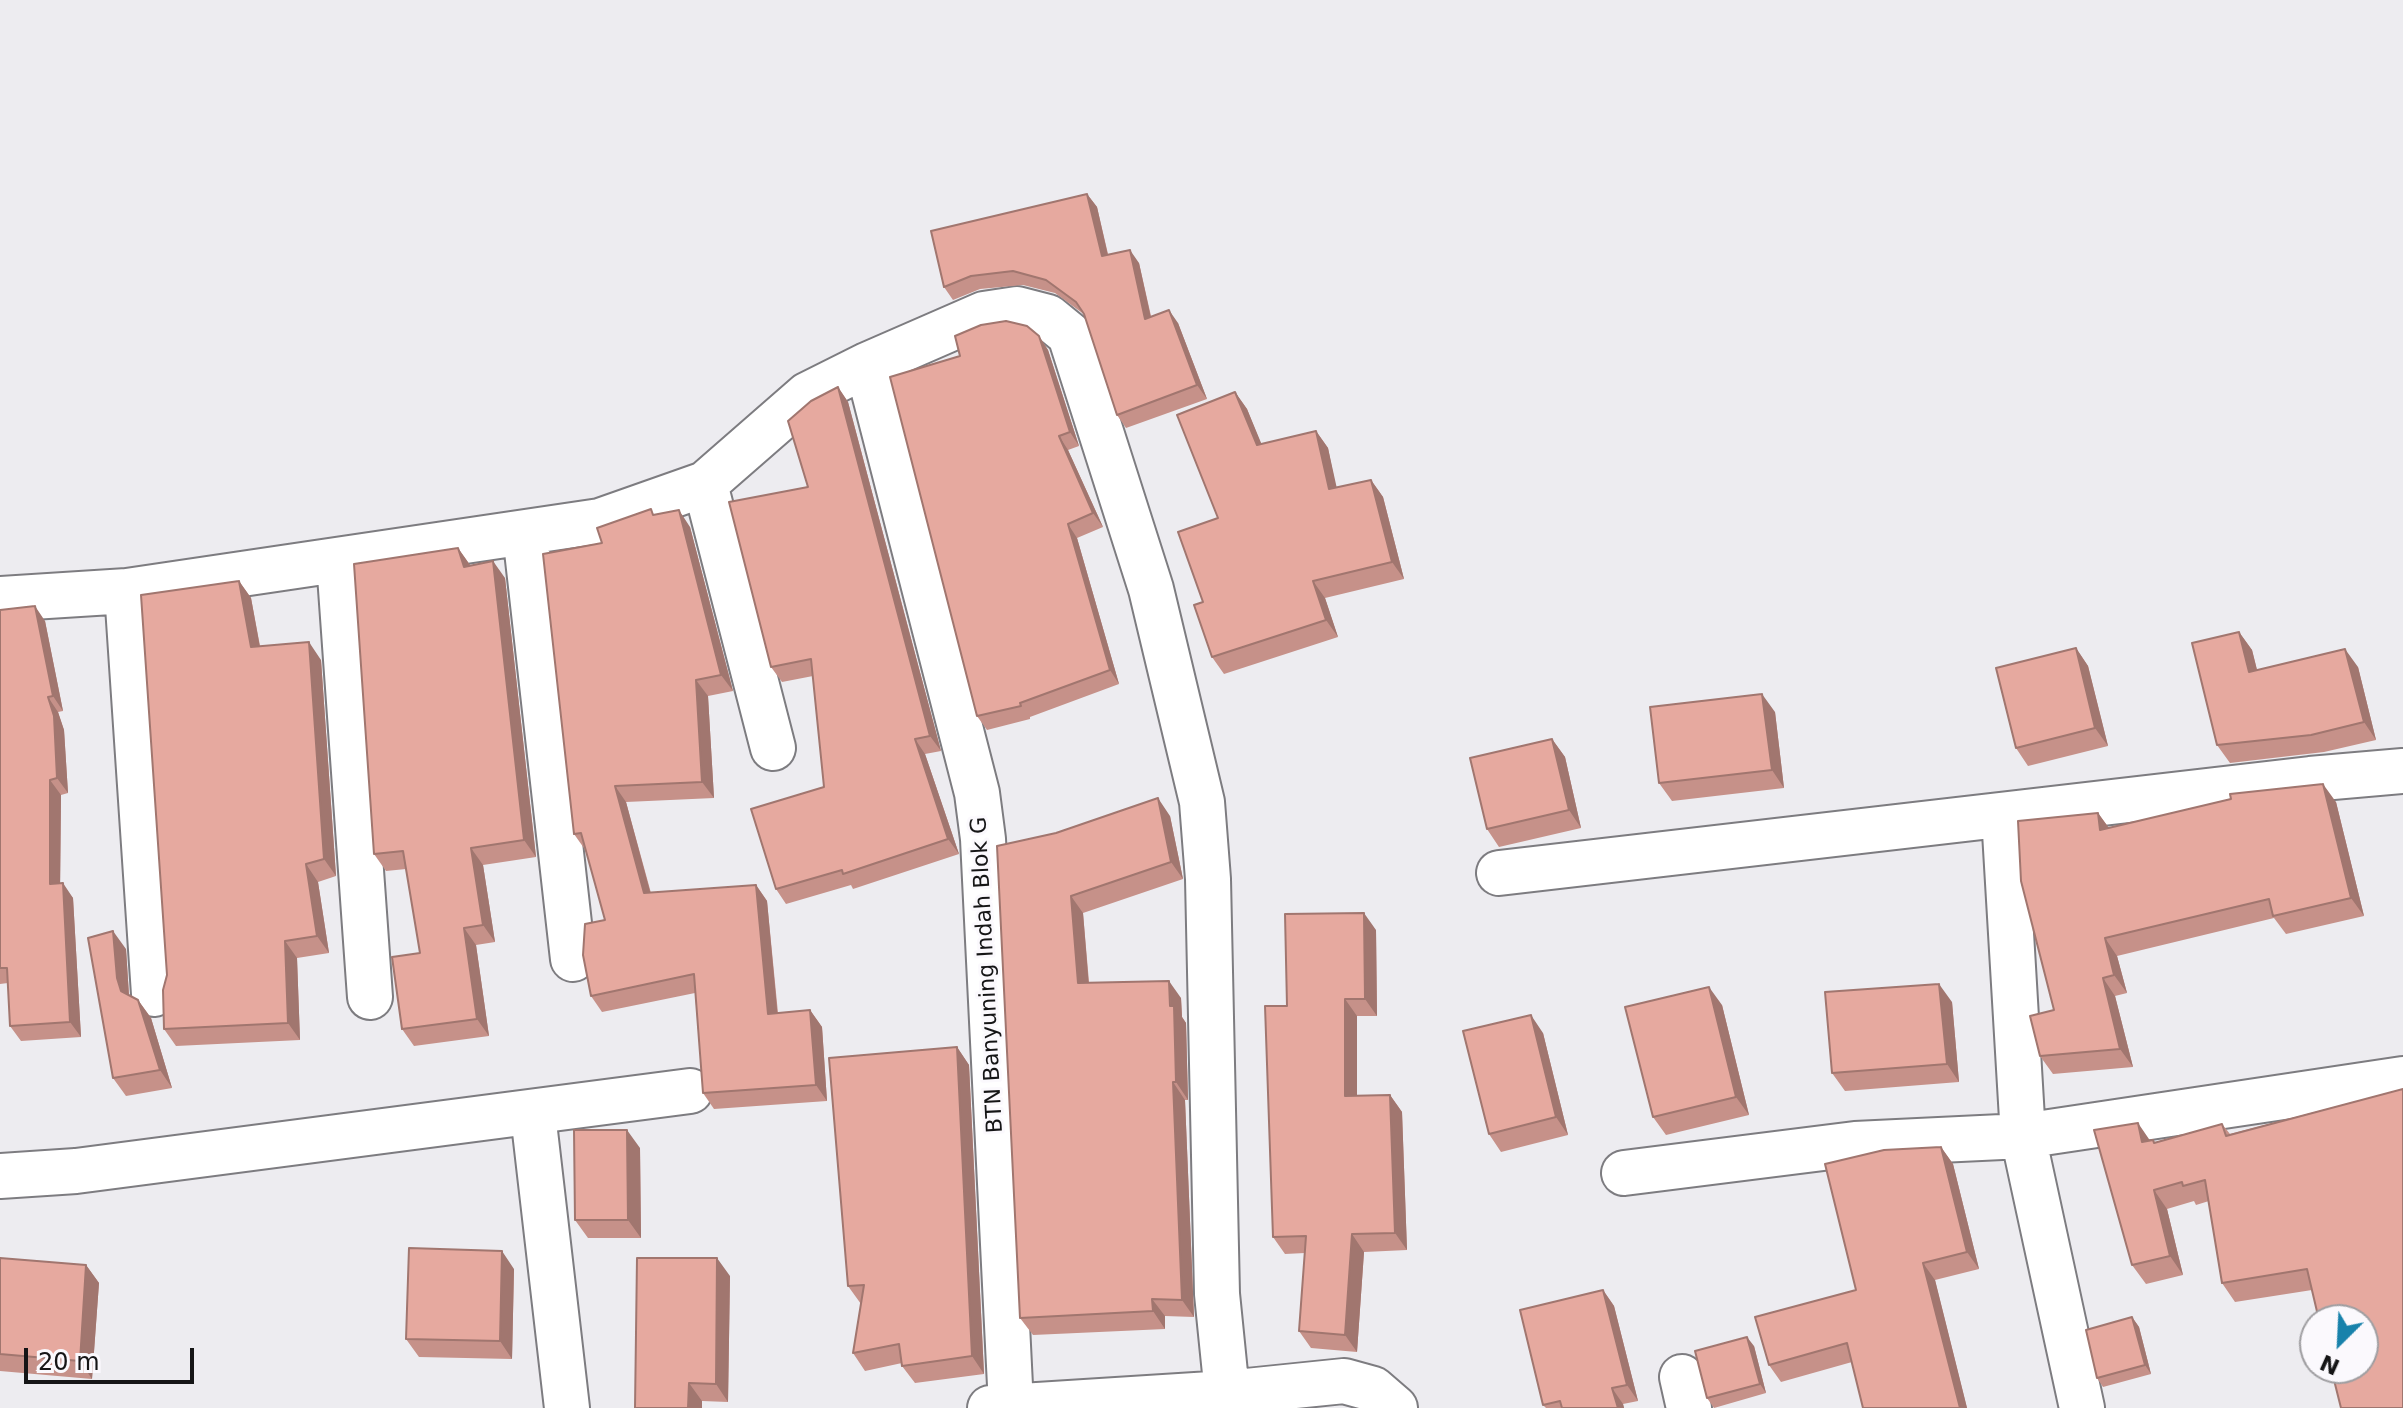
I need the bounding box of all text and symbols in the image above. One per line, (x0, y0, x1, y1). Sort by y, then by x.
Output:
street label: BTN Banyuning Indah Blok G (967, 816, 1009, 1134)
north arrow (2299, 1304, 2379, 1384)
scale bar (28, 1332, 198, 1382)
text: 20 m (38, 1348, 100, 1376)
text: N (2316, 1349, 2343, 1380)

